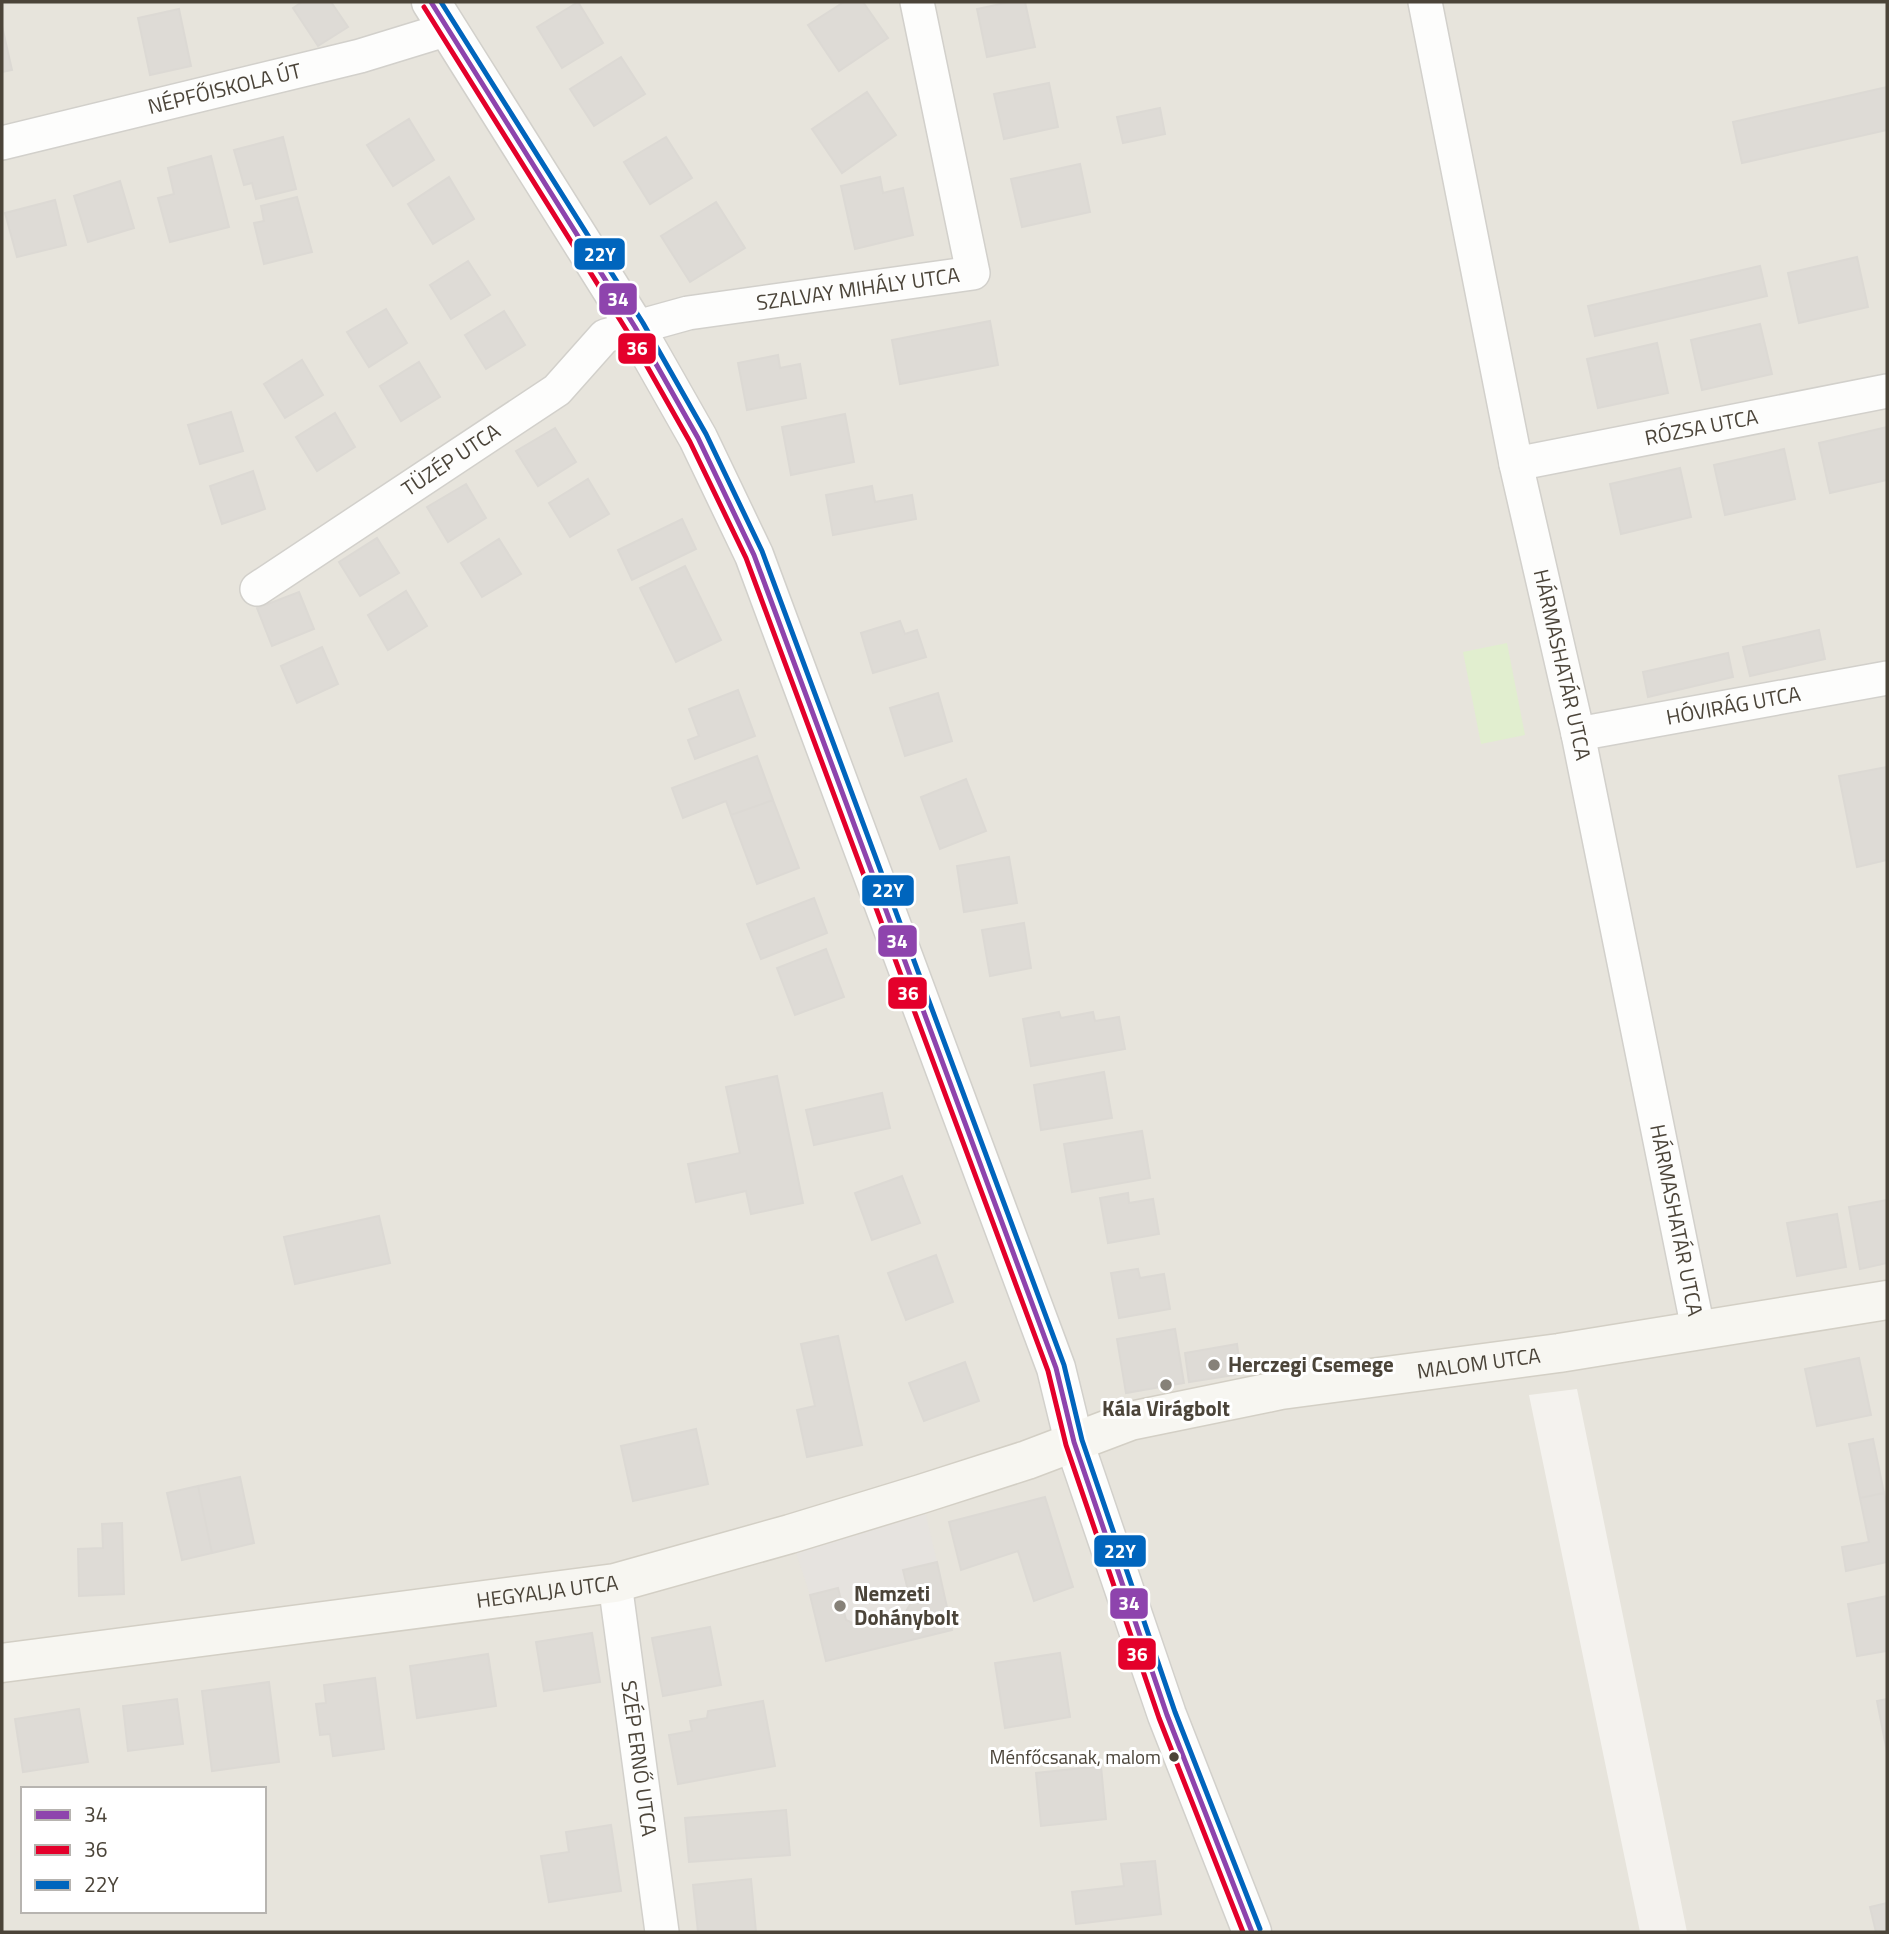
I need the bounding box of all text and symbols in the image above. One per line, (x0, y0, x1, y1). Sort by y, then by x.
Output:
street label: NÉPFŐISKOLA ÚT (144, 54, 304, 122)
line badge: 22Y (573, 237, 626, 271)
text: 22Y (584, 239, 616, 268)
street label: SZALVAY MIHÁLY UTCA (754, 258, 962, 318)
line badge: 34 (598, 282, 638, 316)
text: 34 (607, 284, 629, 313)
line badge: 36 (617, 332, 657, 365)
text: 36 (626, 333, 648, 362)
street label: RÓZSA UTCA (1642, 400, 1761, 453)
street label: TÜZÉP UTCA (395, 415, 507, 504)
street label: HÁRMASHATÁR UTCA (1526, 566, 1600, 764)
street label: HÓVIRÁG UTCA (1663, 677, 1804, 733)
line badge: 22Y (861, 874, 915, 907)
text: 22Y (872, 875, 904, 904)
line badge: 34 (877, 924, 918, 958)
text: 34 (886, 926, 908, 955)
line badge: 36 (887, 976, 928, 1010)
text: 36 (897, 978, 919, 1007)
street label: HÁRMASHATÁR UTCA (1642, 1121, 1712, 1319)
street label: MALOM UTCA (1415, 1339, 1543, 1387)
place label: Herczegi Csemege (1228, 1348, 1394, 1380)
marker: Herczegi Csemege (1206, 1357, 1222, 1373)
marker: Kála Virágbolt (1158, 1377, 1174, 1393)
place label: Kála Virágbolt (1102, 1392, 1230, 1424)
line badge: 22Y (1093, 1534, 1147, 1568)
text: 22Y (1104, 1536, 1136, 1565)
street label: HEGYALJA UTCA (474, 1566, 620, 1616)
place label: Nemzeti Dohánybolt (854, 1577, 959, 1633)
line badge: 34 (1109, 1587, 1149, 1620)
text: 34 (1118, 1588, 1140, 1617)
marker: Nemzeti Dohánybolt (832, 1598, 848, 1614)
line badge: 36 (1117, 1637, 1157, 1671)
text: 36 (1126, 1639, 1148, 1668)
street label: SZÉP ERNŐ UTCA (613, 1678, 666, 1839)
place label: Ménfőcsanak, malom (990, 1742, 1161, 1771)
marker: Ménfőcsanak, malom (1167, 1750, 1181, 1764)
legend (21, 1787, 266, 1913)
text: 34 (84, 1798, 108, 1830)
text: 36 (84, 1833, 108, 1865)
text: 22Y (84, 1868, 120, 1900)

